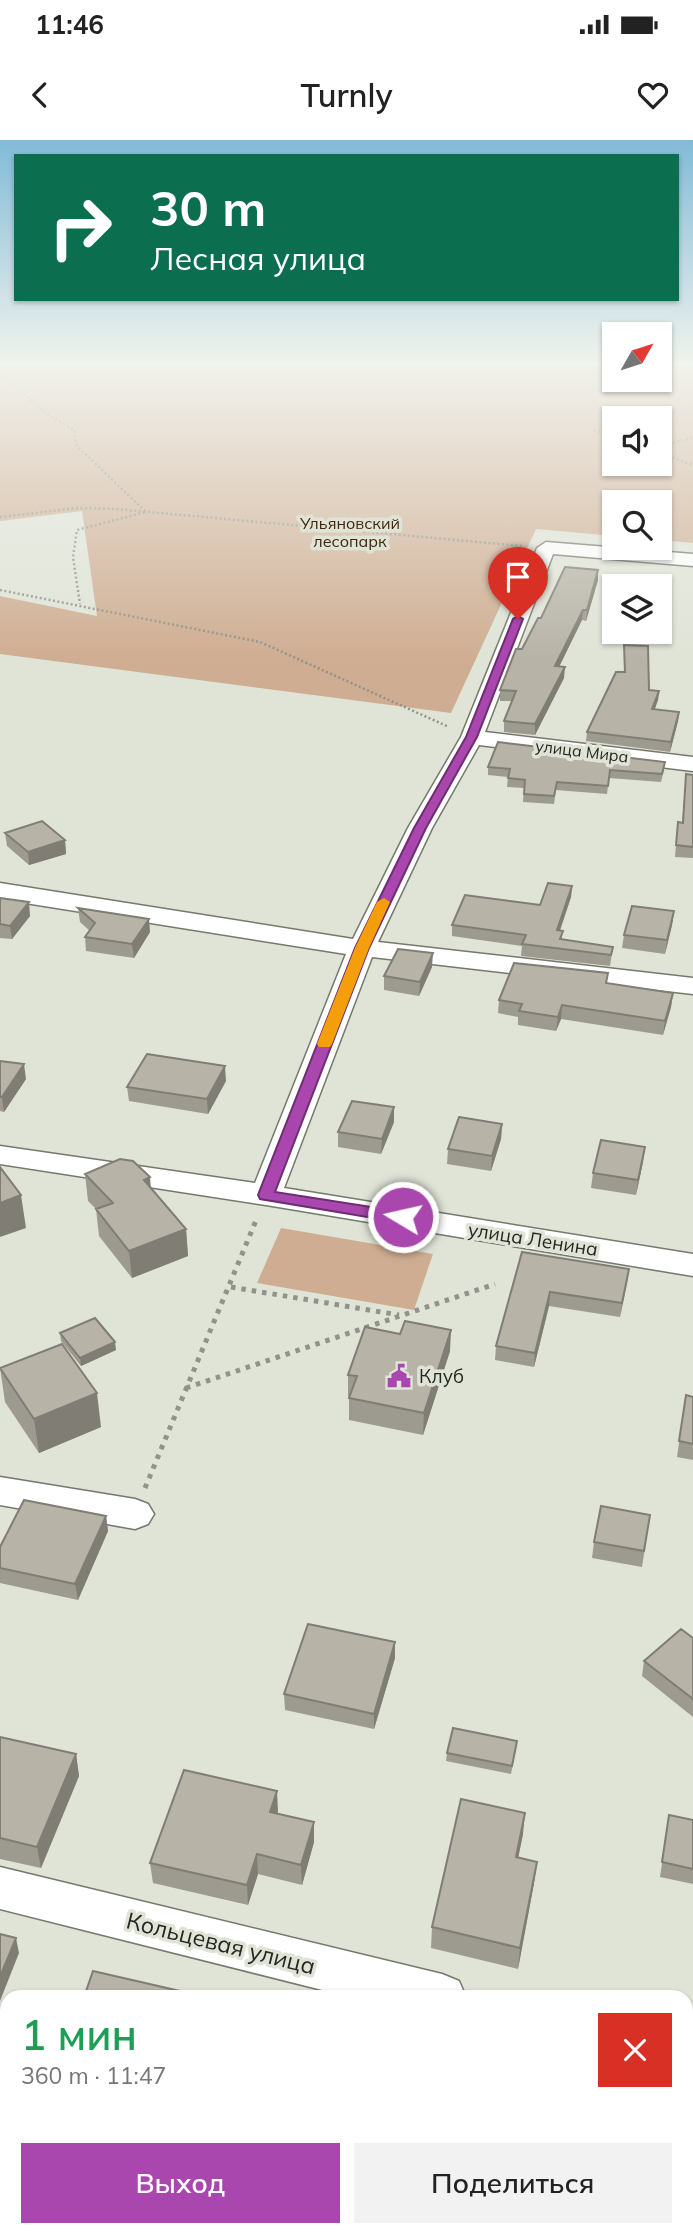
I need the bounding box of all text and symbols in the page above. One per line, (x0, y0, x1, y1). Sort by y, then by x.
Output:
text: 11:46 (35, 8, 104, 41)
text: Turnly (300, 75, 393, 115)
icon: back (21, 76, 59, 114)
icon: heart (634, 76, 672, 114)
text: 30 m (150, 177, 266, 238)
icon: right (35, 182, 126, 273)
text: Лесная улица (150, 238, 366, 278)
north arrow (602, 322, 672, 392)
map controls (602, 322, 672, 644)
button: sound (602, 406, 672, 476)
button: search (602, 490, 672, 560)
park label: Ульяновский лесопарк (299, 513, 400, 551)
pin (488, 547, 548, 619)
icon: arrive (499, 558, 537, 596)
button: layers (602, 574, 672, 644)
street label: улица Мира (534, 735, 630, 767)
position arrow (366, 1180, 440, 1254)
street label: улица Ленина (466, 1217, 600, 1261)
public building icon: Клуб (385, 1362, 413, 1390)
place label: Клуб (419, 1364, 464, 1388)
street label: Кольцевая улица (124, 1906, 318, 1980)
text: 1 мин (21, 2008, 137, 2061)
button: close (598, 2013, 672, 2087)
text: 360 m · 11:47 (21, 2061, 166, 2090)
button: Выход (21, 2143, 340, 2223)
button: Поделиться (354, 2143, 672, 2223)

